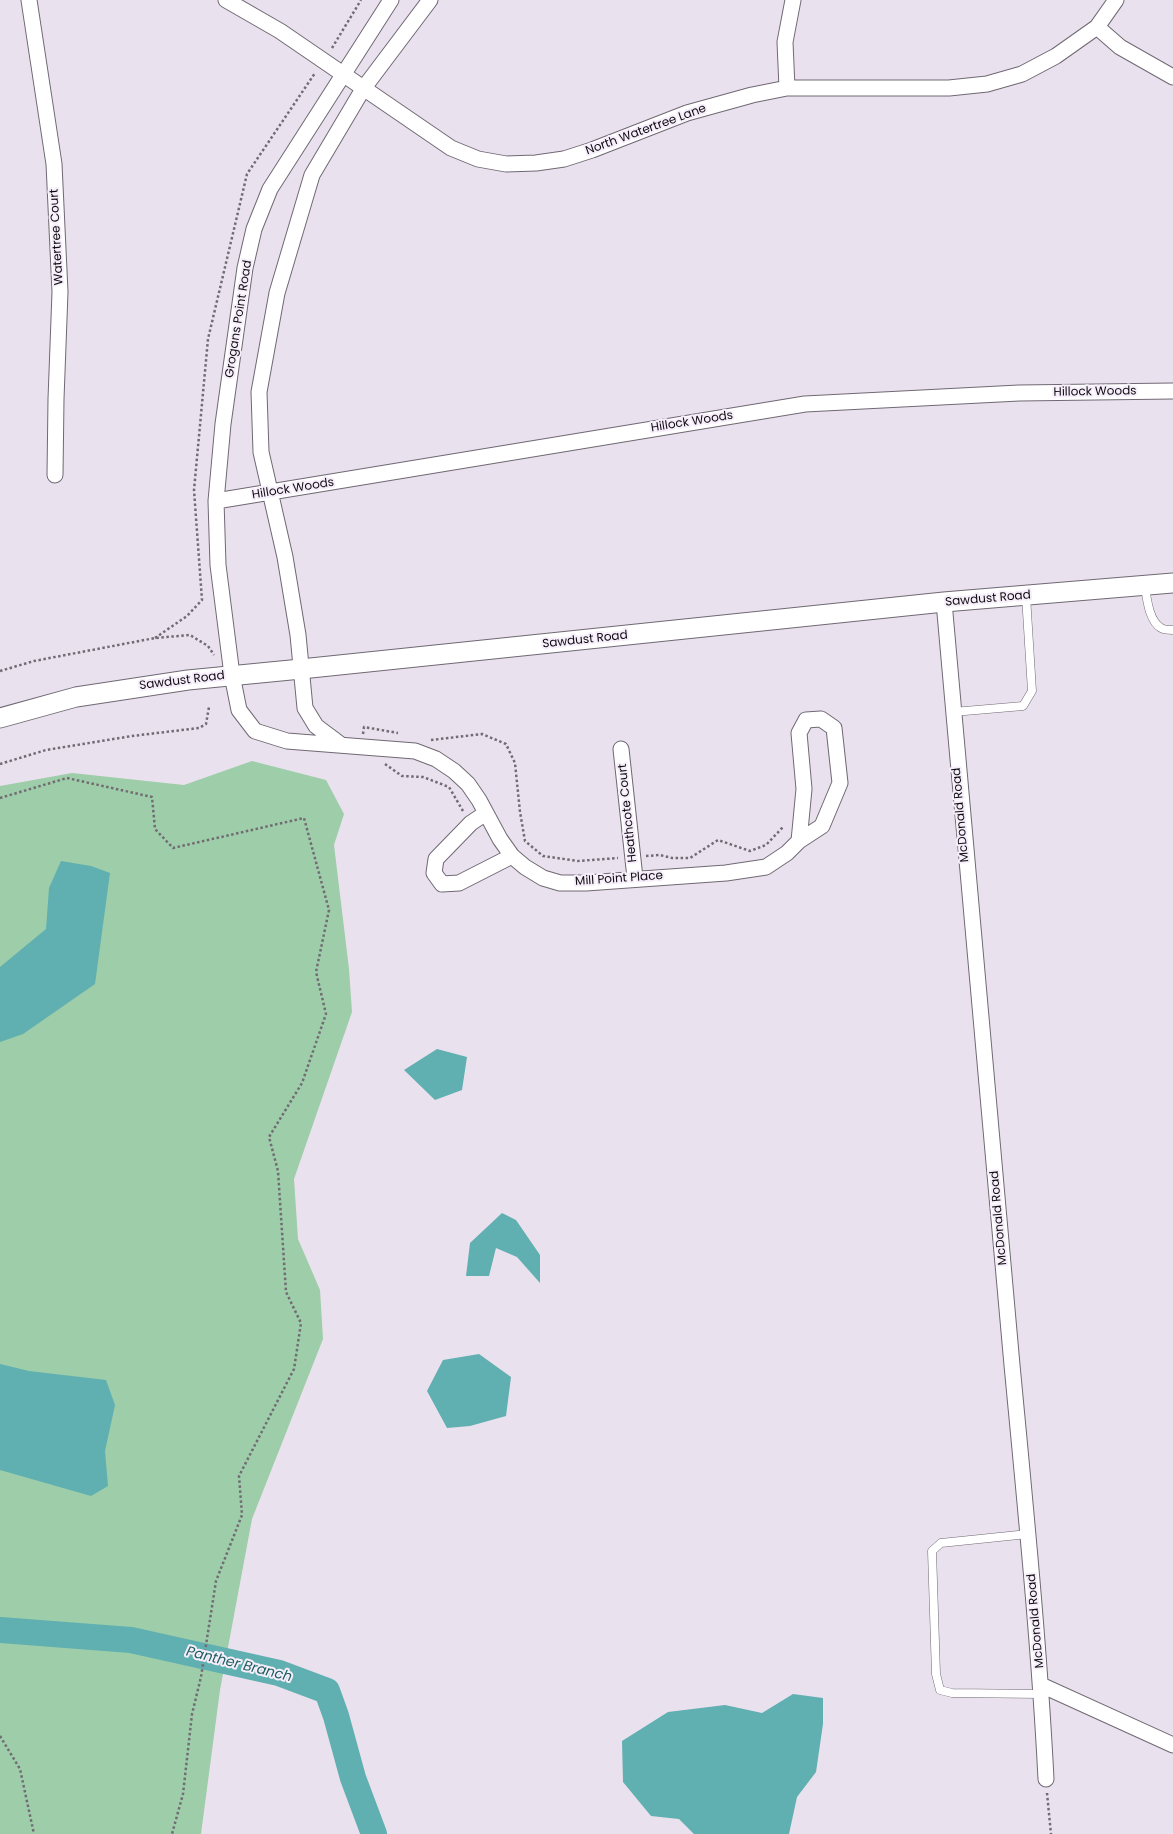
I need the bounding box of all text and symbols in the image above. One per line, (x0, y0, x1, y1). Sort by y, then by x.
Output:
street label: North Watertree Lane (584, 101, 708, 159)
street label: Watertree Court (47, 188, 67, 286)
street label: Grogans Point Road (223, 259, 255, 379)
street label: Hillock Woods (1053, 384, 1137, 400)
street label: Hillock Woods (650, 408, 734, 436)
street label: Hillock Woods (251, 475, 335, 503)
street label: Sawdust Road (945, 588, 1031, 610)
street label: Sawdust Road (542, 628, 628, 652)
street label: Sawdust Road (139, 669, 225, 693)
street label: Heathcote Court (616, 763, 640, 863)
street label: McDonald Road (950, 767, 972, 863)
street label: Mill Point Place (575, 869, 663, 889)
street label: McDonald Road (988, 1170, 1010, 1266)
street label: McDonald Road (1025, 1573, 1047, 1669)
water label: Panther Branch (184, 1644, 294, 1686)

